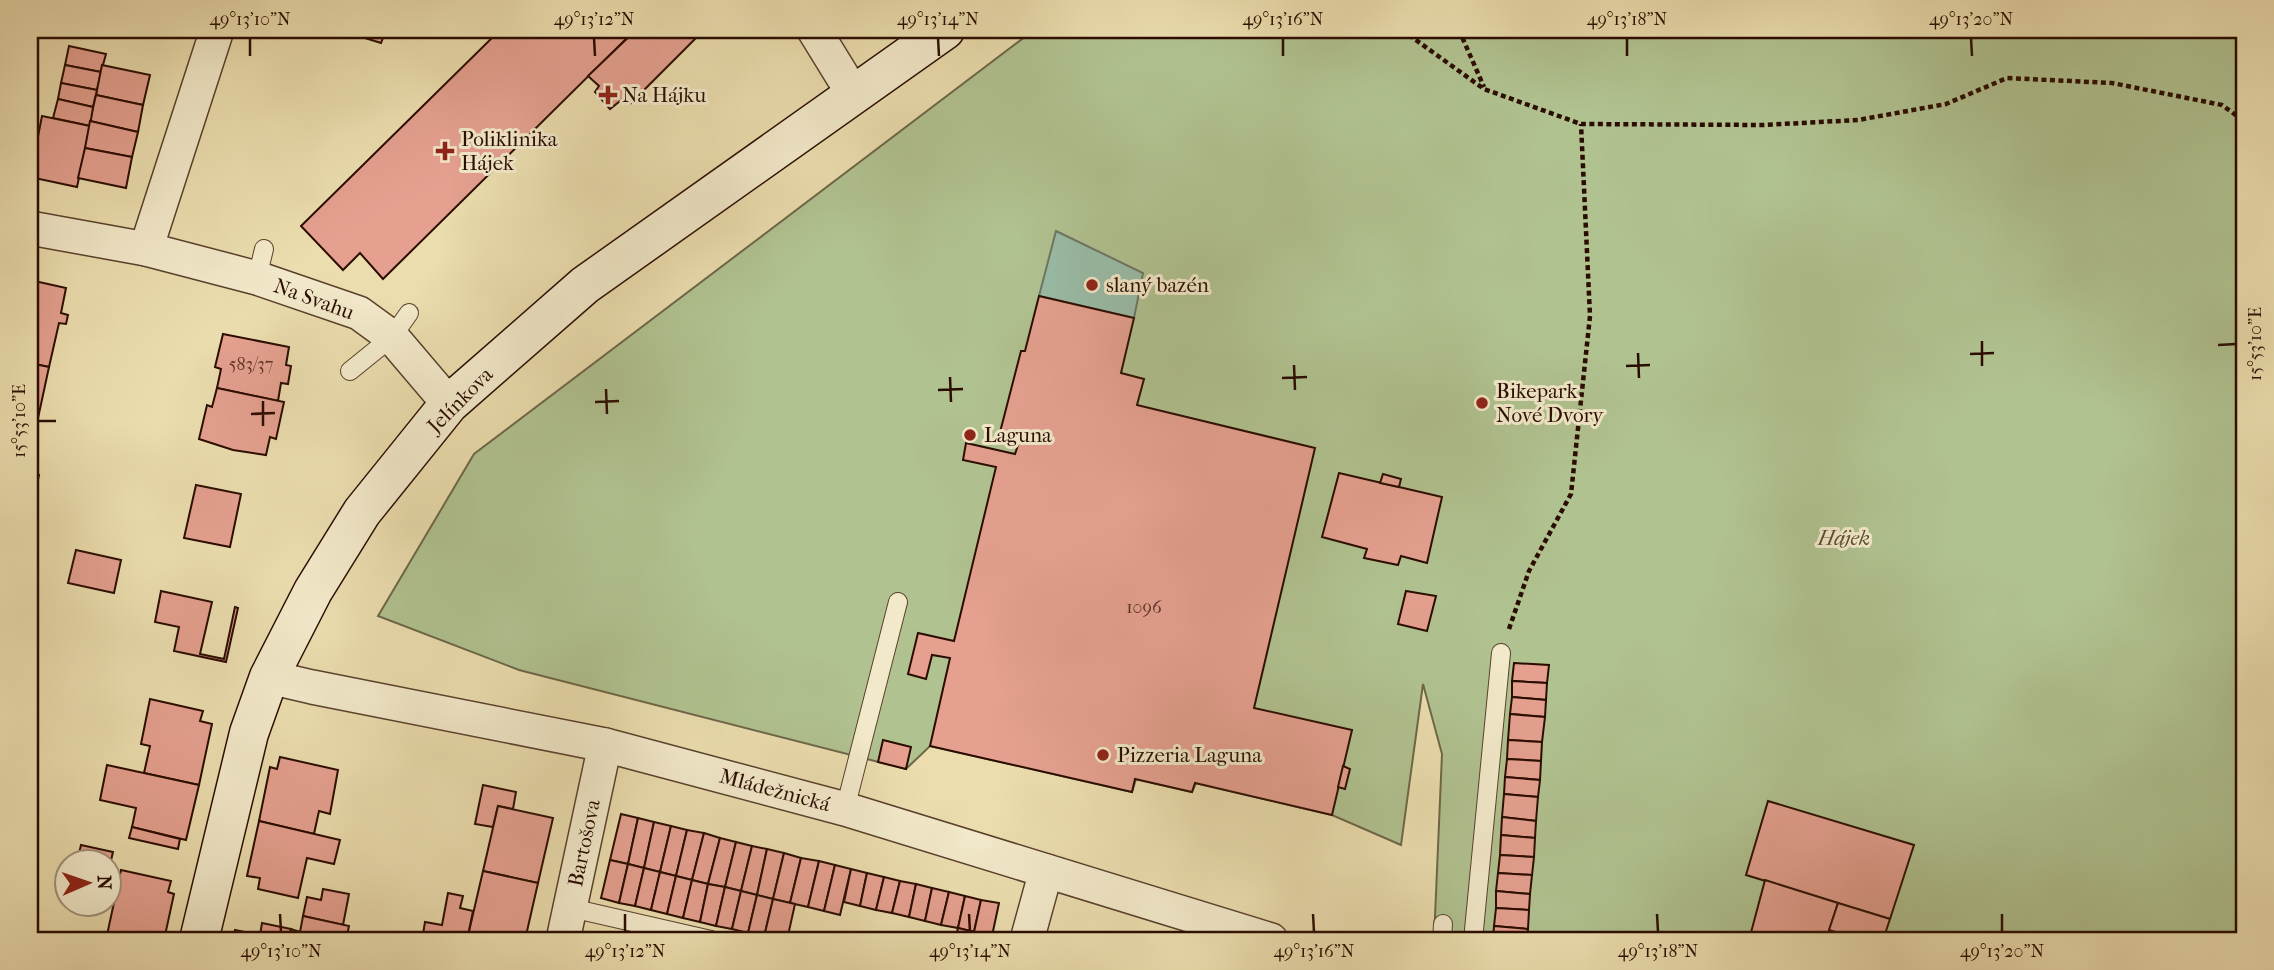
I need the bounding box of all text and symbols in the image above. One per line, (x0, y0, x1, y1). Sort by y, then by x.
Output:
text: 49°13'10"N (209, 9, 291, 30)
text: 49°13'12"N (554, 9, 635, 30)
text: 49°13'14"N (897, 9, 979, 30)
text: 49°13'16"N (1242, 9, 1324, 30)
text: 49°13'18"N (1587, 9, 1668, 30)
text: 49°13'20"N (1929, 9, 2013, 30)
place label: Na Hájku (622, 83, 706, 107)
marker: Na Hájku (600, 87, 616, 103)
place label: Poliklinika Hájek (461, 127, 558, 175)
marker: Poliklinika Hájek (435, 141, 455, 161)
street label: Na Svahu (271, 273, 357, 325)
place label: slaný bazén (1106, 273, 1209, 297)
marker: slaný bazén (1084, 277, 1100, 293)
text: 15°53'10"E (2245, 307, 2266, 381)
house number: 583/37 (229, 354, 274, 375)
street label: Jelínkova (421, 362, 498, 439)
place label: Bikepark Nové Dvory (1496, 379, 1604, 427)
text: 15°53'10"E (9, 384, 30, 458)
marker: Bikepark Nové Dvory (1474, 395, 1490, 411)
place label: Laguna (984, 423, 1052, 447)
marker: Laguna (962, 427, 978, 443)
park label: Hájek (1817, 526, 1870, 550)
house number: 1096 (1126, 597, 1162, 618)
place label: Pizzeria Laguna (1117, 743, 1262, 767)
marker: Pizzeria Laguna (1095, 747, 1111, 763)
street label: Mládežnická (717, 764, 833, 816)
street label: Bartošova (563, 797, 605, 889)
north arrow (52, 848, 122, 918)
text: N (93, 875, 115, 891)
text: 49°13'10"N (240, 941, 322, 962)
text: 49°13'12"N (585, 941, 666, 962)
text: 49°13'14"N (929, 941, 1011, 962)
text: 49°13'16"N (1273, 941, 1355, 962)
text: 49°13'18"N (1618, 941, 1699, 962)
text: 49°13'20"N (1960, 941, 2044, 962)

